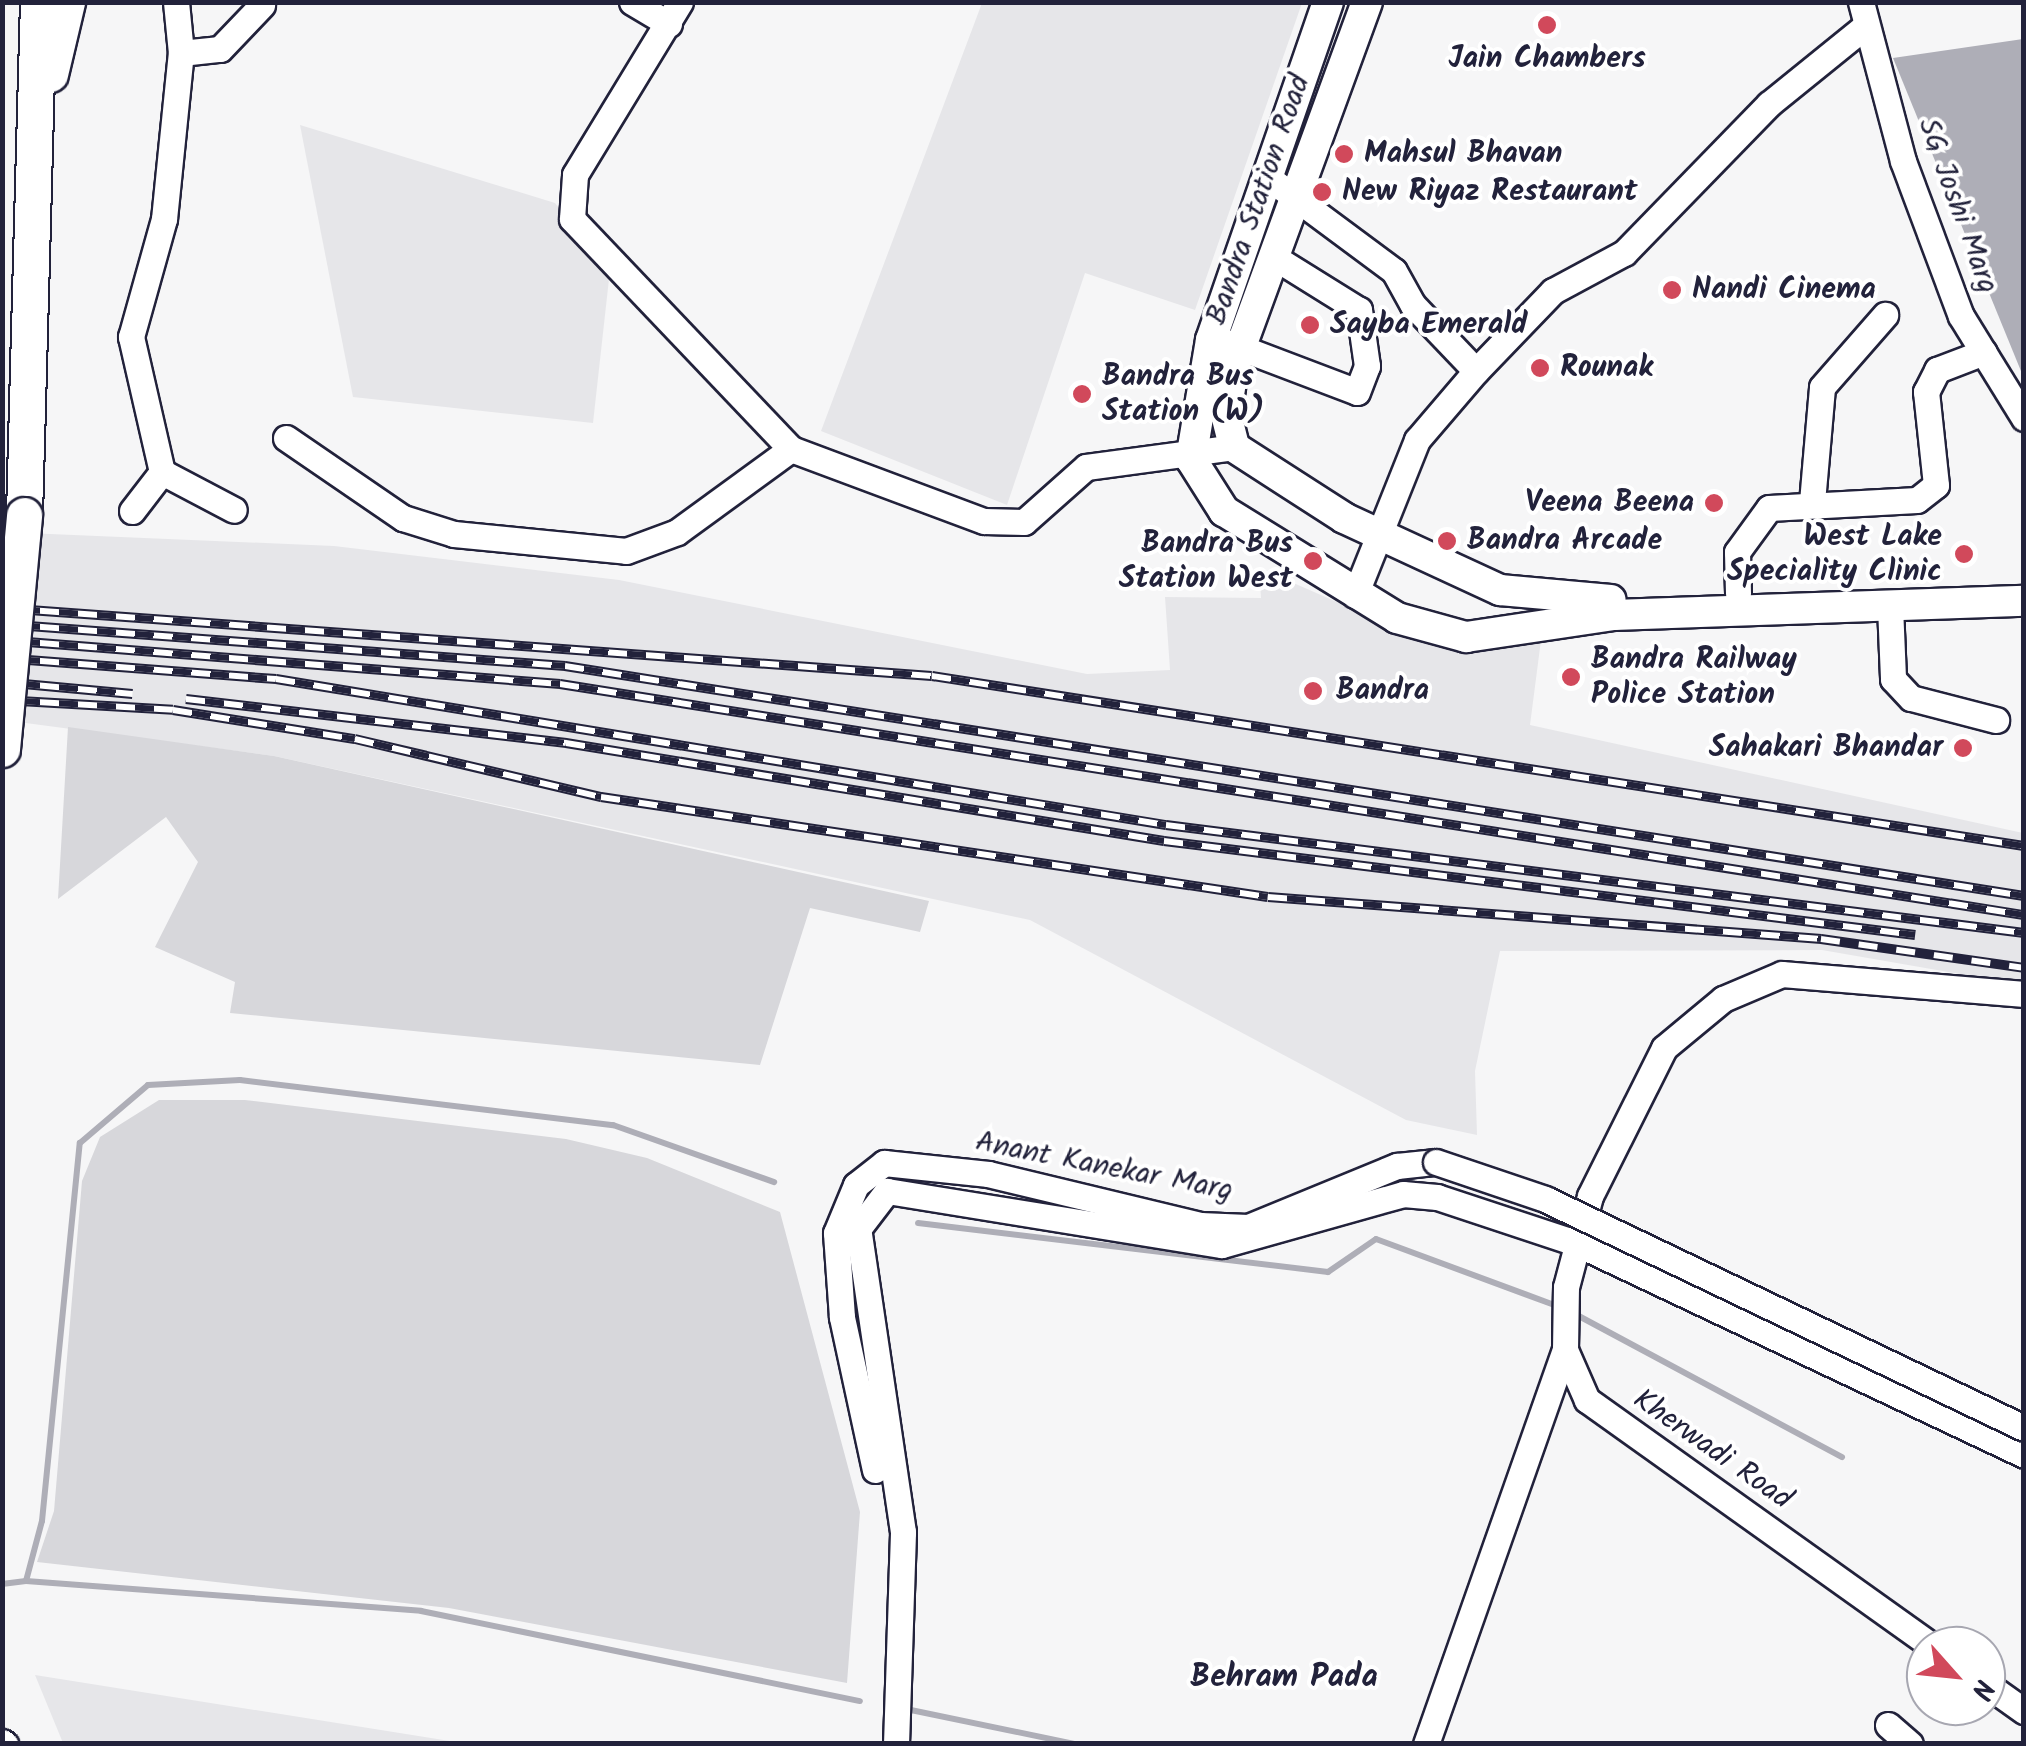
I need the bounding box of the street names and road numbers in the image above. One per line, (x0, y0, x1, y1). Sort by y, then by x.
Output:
street label: Bandra Station Road (1199, 70, 1319, 330)
street label: SG Joshi Marg (1909, 113, 2005, 299)
street label: Anant Kanekar Marg (972, 1124, 1236, 1210)
street label: Kherwadi Road (1626, 1382, 1798, 1518)

